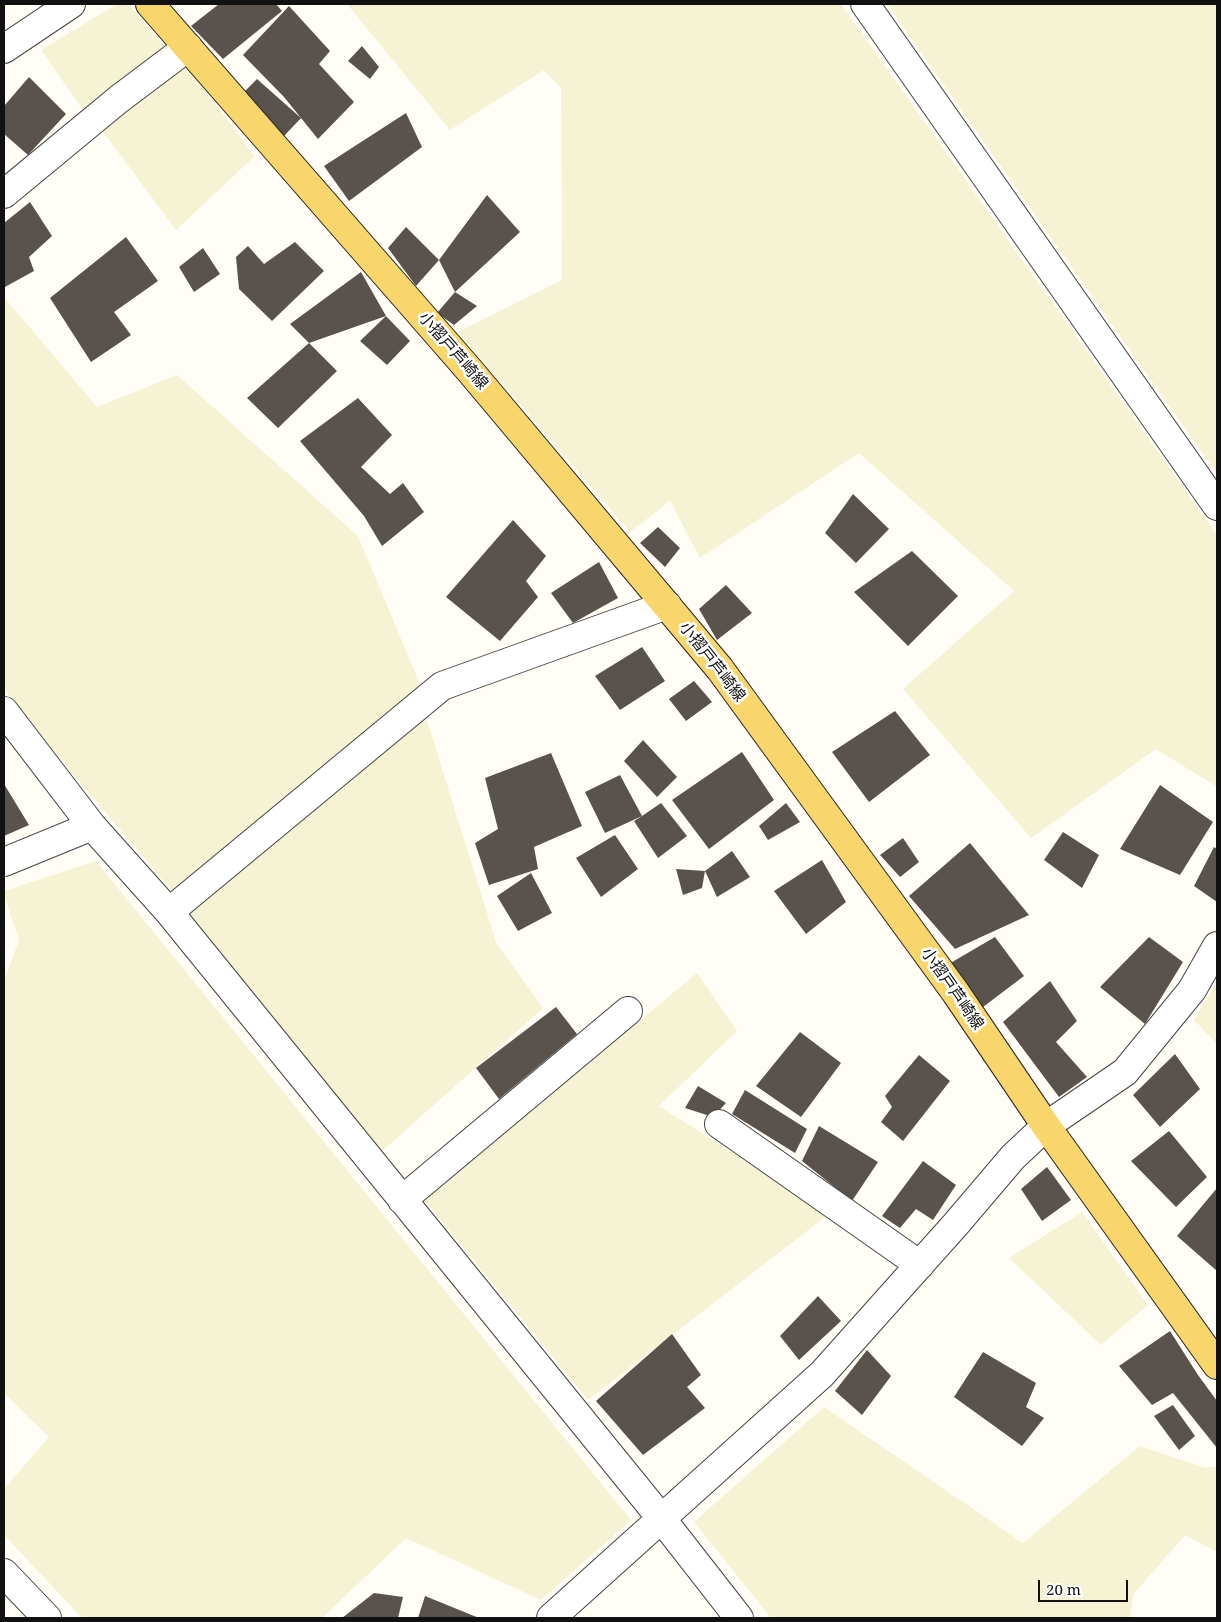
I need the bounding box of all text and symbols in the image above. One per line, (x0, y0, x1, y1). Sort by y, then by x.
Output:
street label: 小摺戸芦崎線 (414, 308, 492, 394)
street label: 小摺戸芦崎線 (675, 618, 749, 706)
street label: 小摺戸芦崎線 (917, 944, 987, 1034)
scale bar (1041, 1570, 1131, 1602)
text: 20 m (1046, 1579, 1081, 1599)

